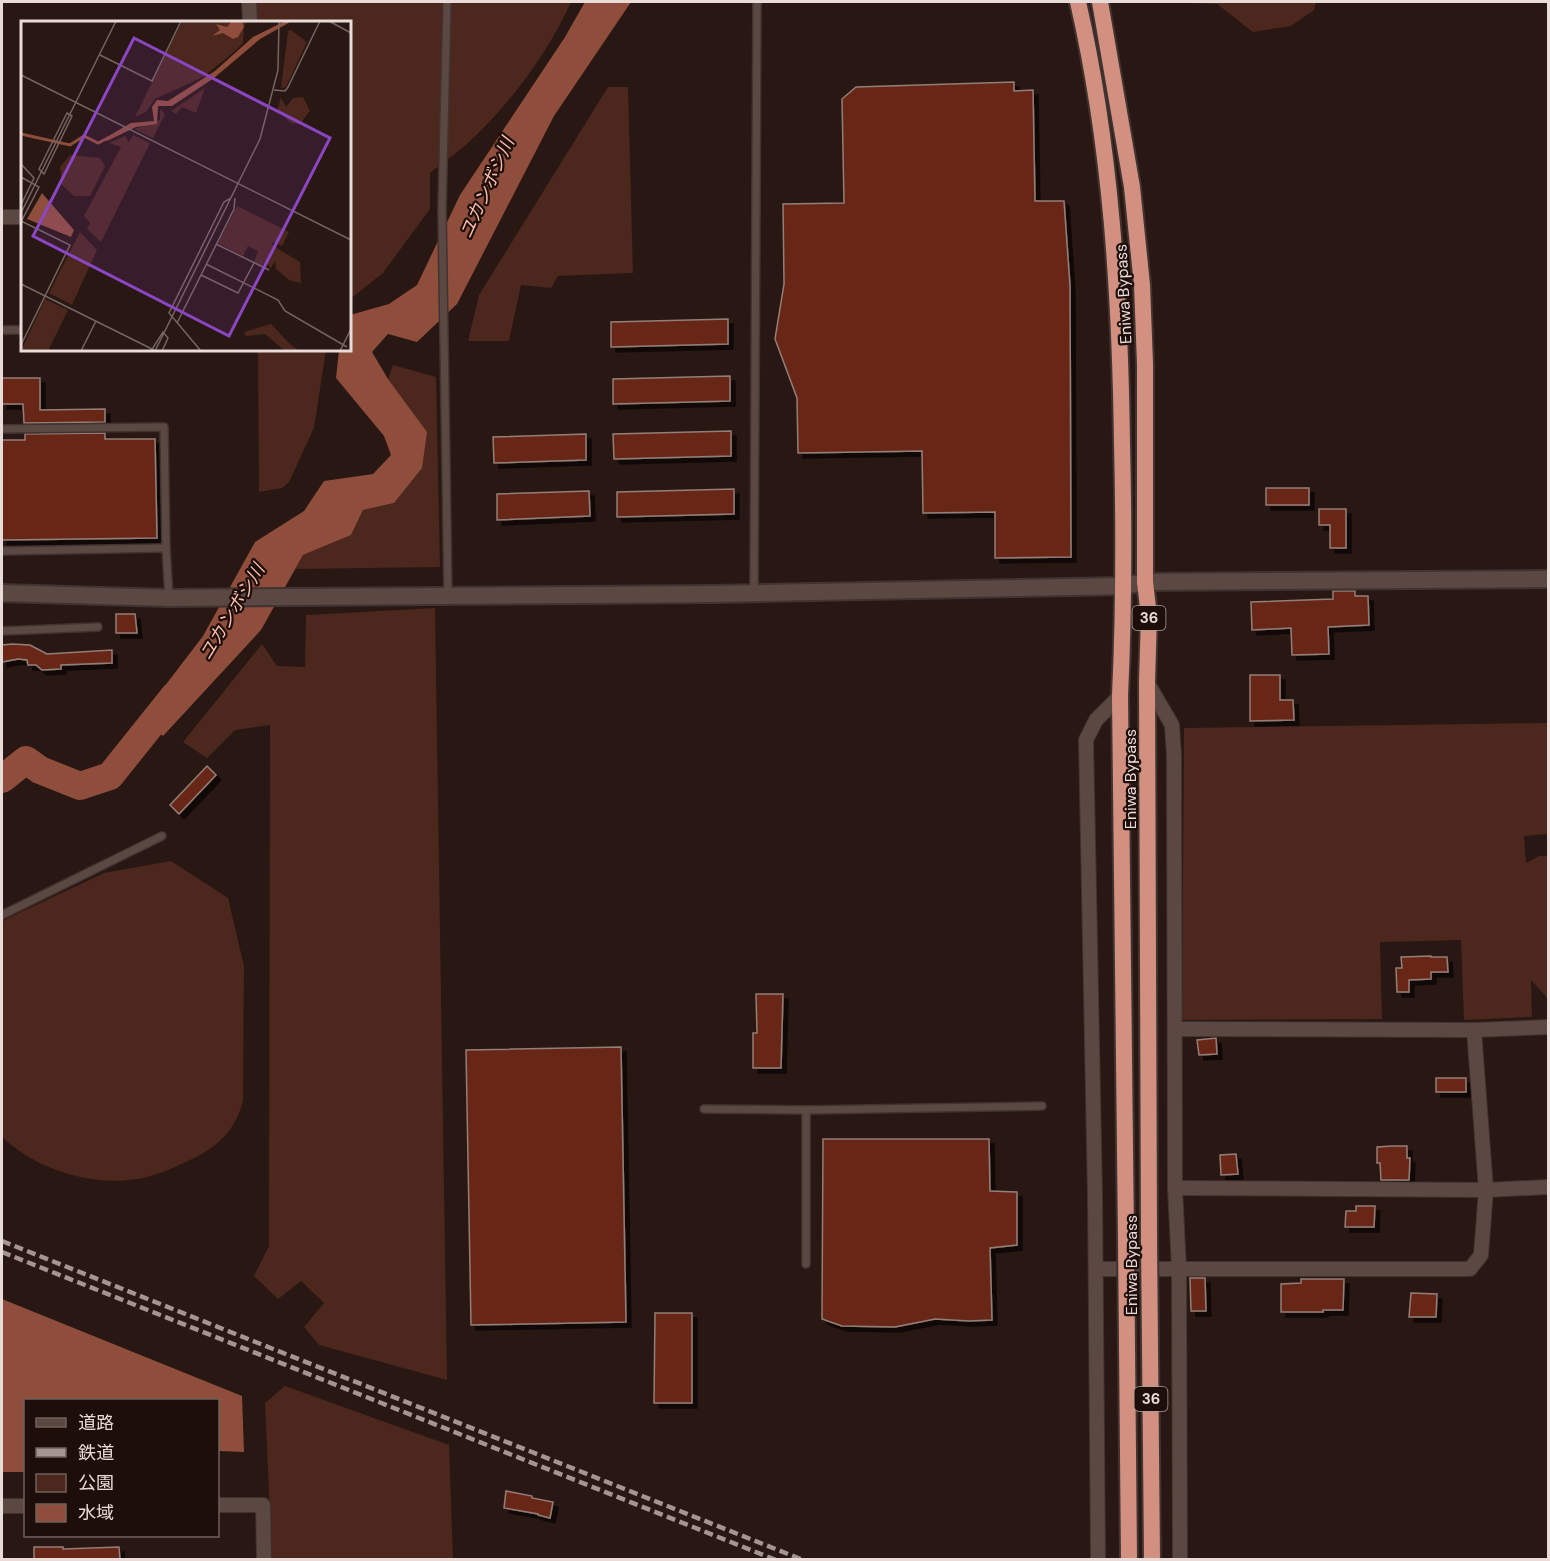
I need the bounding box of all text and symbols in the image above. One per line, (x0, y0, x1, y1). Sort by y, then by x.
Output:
inset map (21, 21, 351, 351)
water label: ユカンボシ川 (454, 132, 521, 242)
street label: Eniwa Bypass (1110, 243, 1137, 345)
water label: ユカンボシ川 (194, 558, 271, 664)
road number: 36 (1132, 606, 1166, 630)
street label: Eniwa Bypass (1120, 729, 1141, 829)
street label: Eniwa Bypass (1121, 1215, 1142, 1315)
road number: 36 (1134, 1387, 1168, 1411)
legend (24, 1399, 219, 1537)
text: 道路 (78, 1411, 114, 1435)
text: 鉄道 (78, 1441, 114, 1465)
text: 公園 (78, 1471, 114, 1495)
text: 水域 (78, 1501, 114, 1525)

